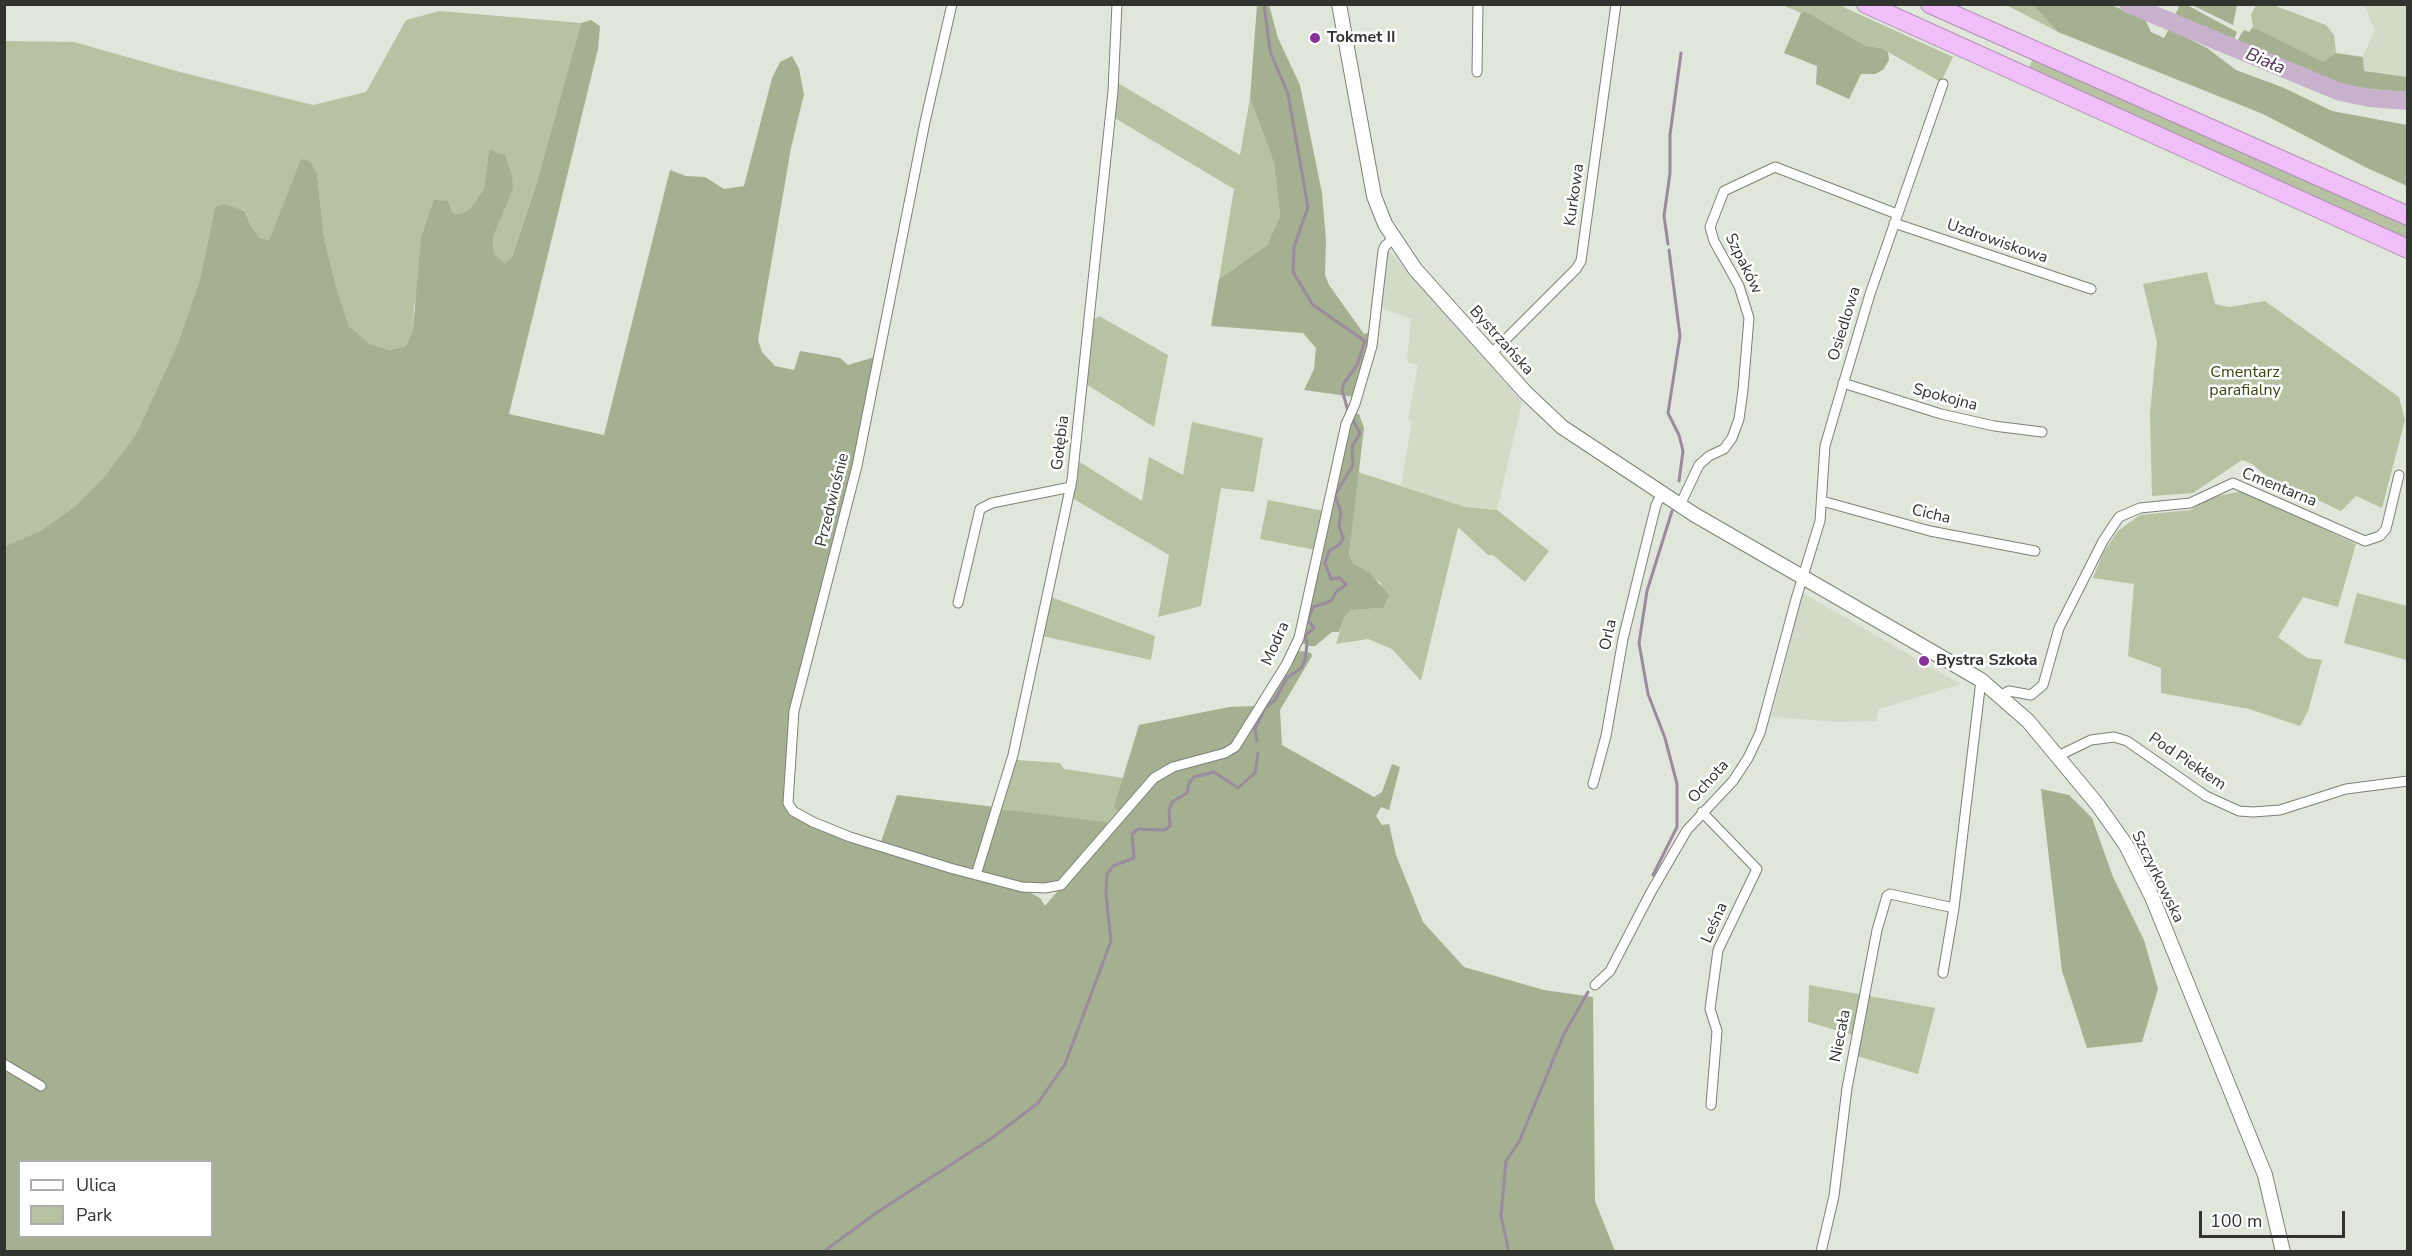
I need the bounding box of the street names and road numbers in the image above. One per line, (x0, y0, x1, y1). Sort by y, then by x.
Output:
street label: Kurkowa (1561, 163, 1589, 227)
street label: Uzdrowiskowa (1944, 216, 2050, 268)
street label: Szpaków (1720, 231, 1766, 297)
street label: Osiedlowa (1825, 285, 1865, 363)
street label: Bystrzańska (1465, 302, 1537, 380)
street label: Spokojna (1911, 380, 1979, 416)
street label: Gołębia (1048, 414, 1074, 472)
street label: Przedwiośnie (812, 451, 854, 549)
street label: Cmentarna (2239, 464, 2319, 512)
street label: Cicha (1910, 501, 1952, 529)
street label: Orla (1596, 618, 1622, 652)
street label: Modra (1258, 619, 1294, 669)
street label: Pod Piekłem (2145, 729, 2229, 795)
street label: Ochota (1685, 756, 1733, 808)
street label: Szczyrkowska (2127, 828, 2187, 926)
street label: Leśna (1698, 900, 1732, 946)
street label: Niecała (1827, 1008, 1855, 1064)

